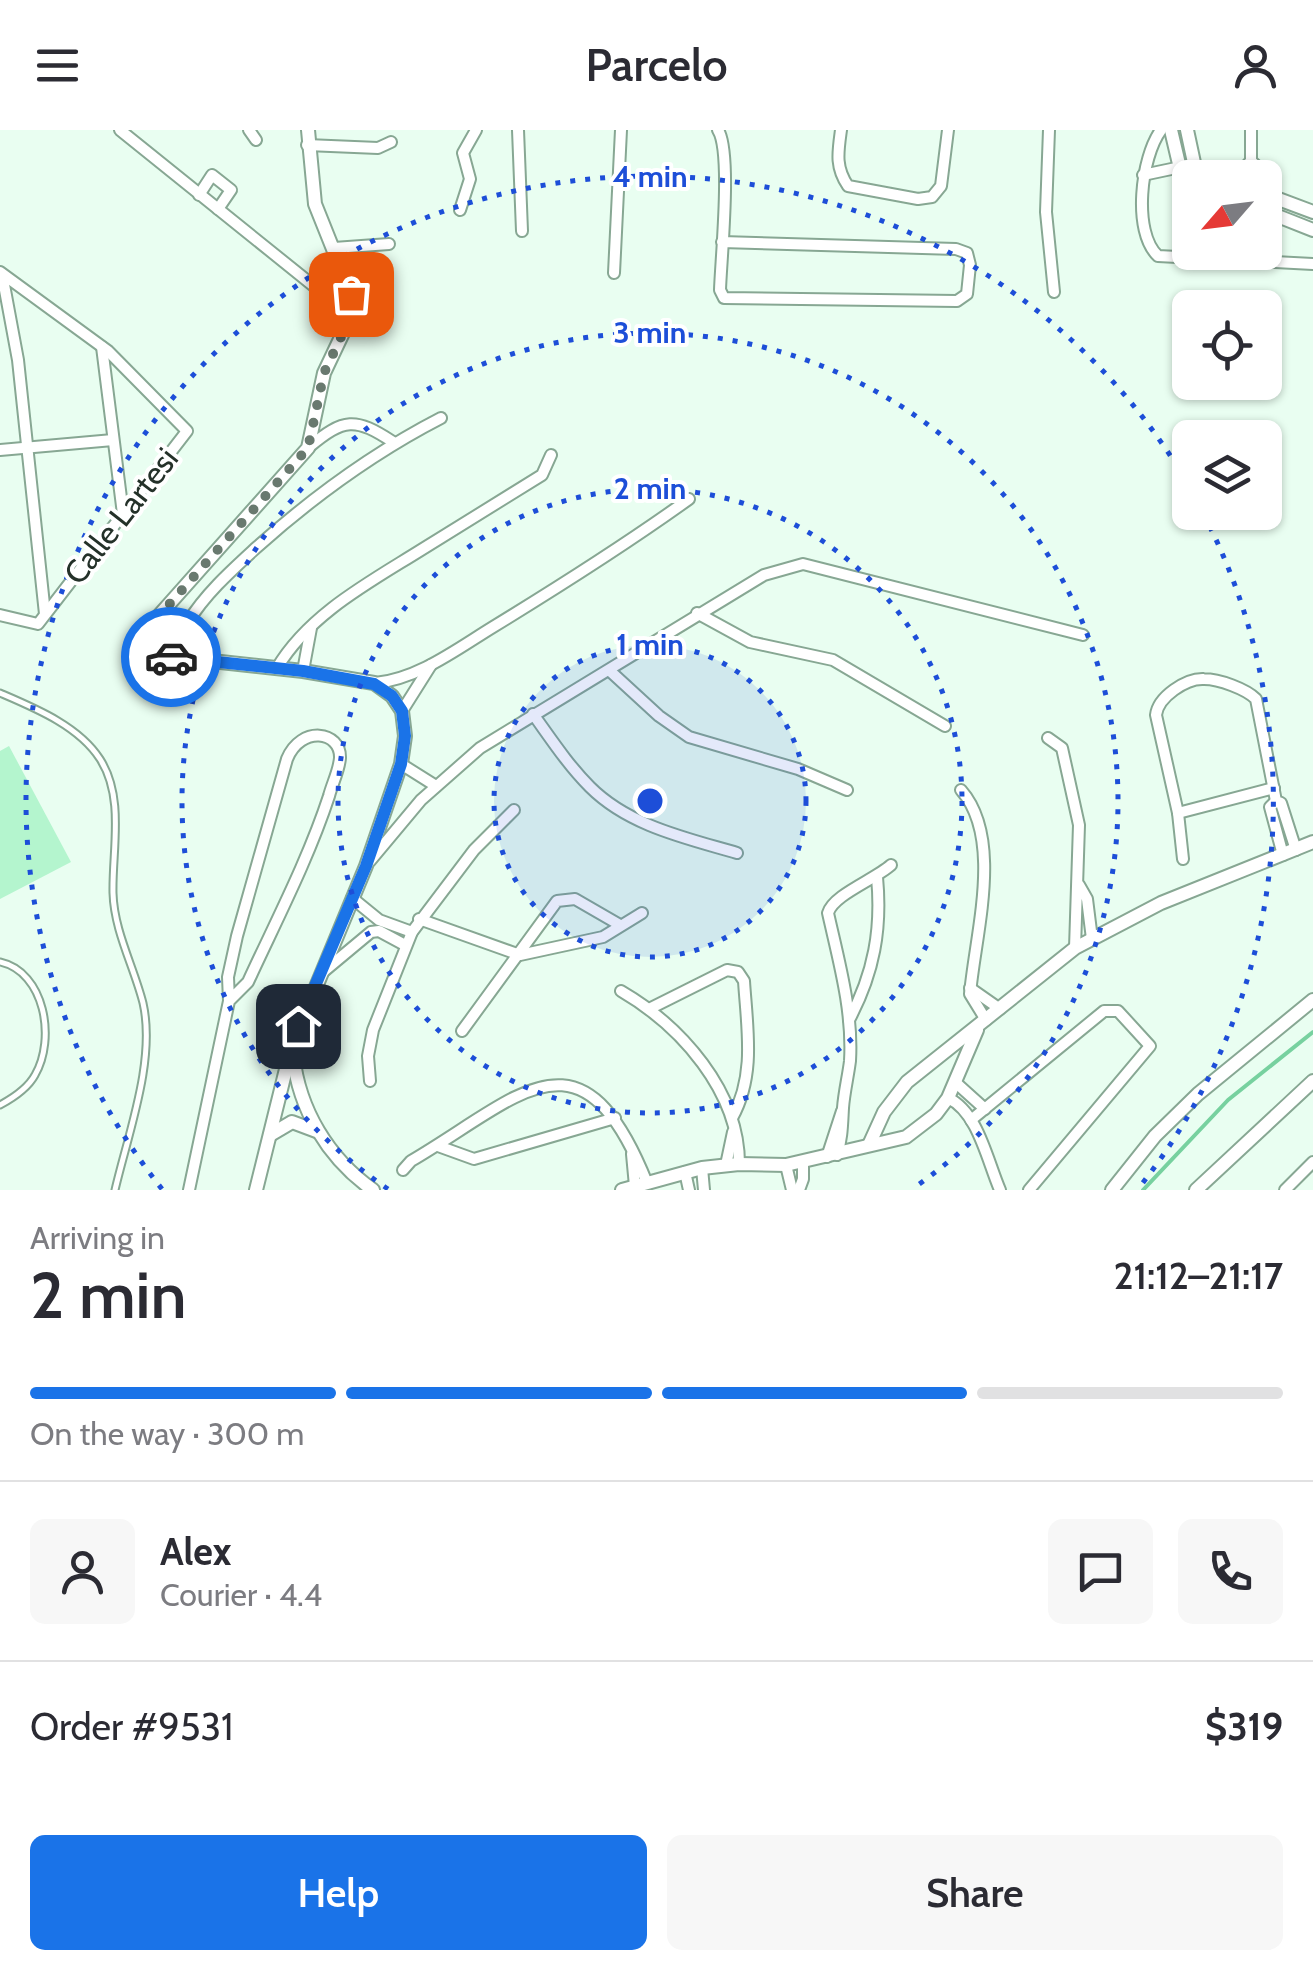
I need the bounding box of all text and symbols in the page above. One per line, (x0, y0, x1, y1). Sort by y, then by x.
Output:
icon: menu (30, 38, 85, 93)
text: Parcelo (586, 38, 727, 92)
icon: person (1228, 38, 1283, 93)
text: 4 min (612, 158, 688, 195)
north arrow (1172, 160, 1282, 270)
map controls (1172, 160, 1282, 530)
pin (309, 252, 394, 337)
icon: bag (324, 267, 379, 322)
button: locate (1172, 290, 1282, 400)
text: 3 min (614, 314, 686, 351)
button: layers (1172, 420, 1282, 530)
street label: Calle Lartesi (55, 440, 186, 592)
text: 2 min (614, 470, 686, 507)
courier (121, 607, 221, 707)
text: 1 min (616, 626, 684, 663)
icon: car (144, 630, 199, 685)
centre of rings (632, 783, 668, 819)
pin (256, 984, 341, 1069)
icon: home (271, 999, 326, 1054)
text: Arriving in (30, 1218, 165, 1257)
text: 21:12–21:17 (1114, 1252, 1283, 1299)
text: 2 min (30, 1255, 187, 1334)
text: On the way · 300 m (30, 1414, 304, 1453)
button: person (30, 1519, 135, 1624)
button: chat (1048, 1519, 1153, 1624)
button: phone (1178, 1519, 1283, 1624)
text: Alex (160, 1528, 231, 1575)
text: Courier · 4.4 (160, 1575, 322, 1614)
text: Order #9531 (30, 1703, 233, 1750)
text: $319 (1205, 1703, 1283, 1750)
button: Help (30, 1835, 647, 1950)
button: Share (667, 1835, 1283, 1950)

